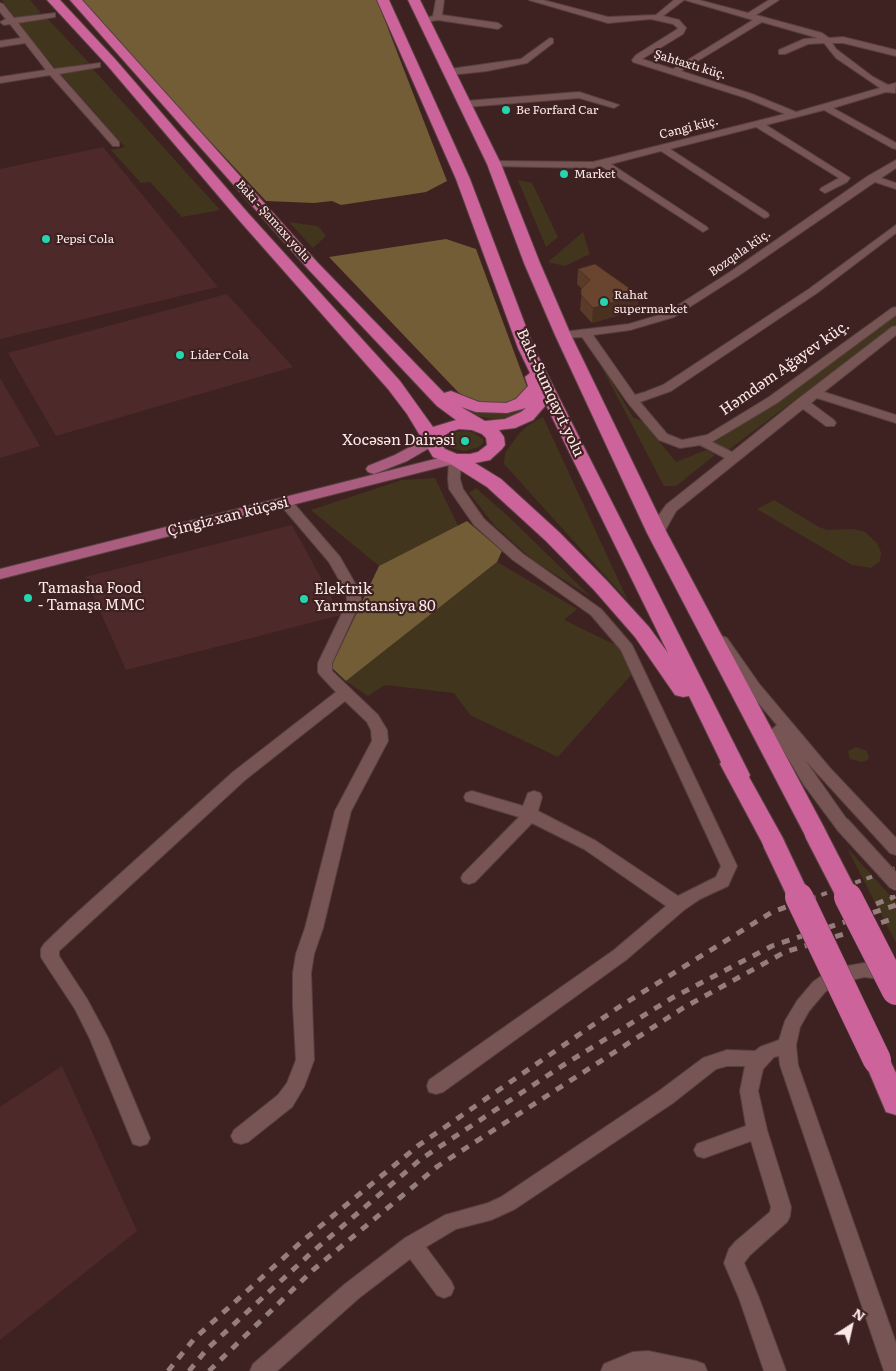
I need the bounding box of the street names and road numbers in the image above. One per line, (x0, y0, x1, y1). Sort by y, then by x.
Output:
street label: Şahtaxtı küç. (652, 47, 728, 83)
street label: Cəngi küç. (658, 114, 720, 142)
street label: Bakı - Şamaxı yolu (233, 177, 313, 265)
street label: Bozqala küç. (706, 226, 774, 280)
street label: Həmdəm Ağayev küç. (717, 316, 853, 420)
street label: Bakı-Sumqayıt yolu (512, 326, 588, 460)
street label: Çingiz xan küçəsi (166, 493, 290, 541)

